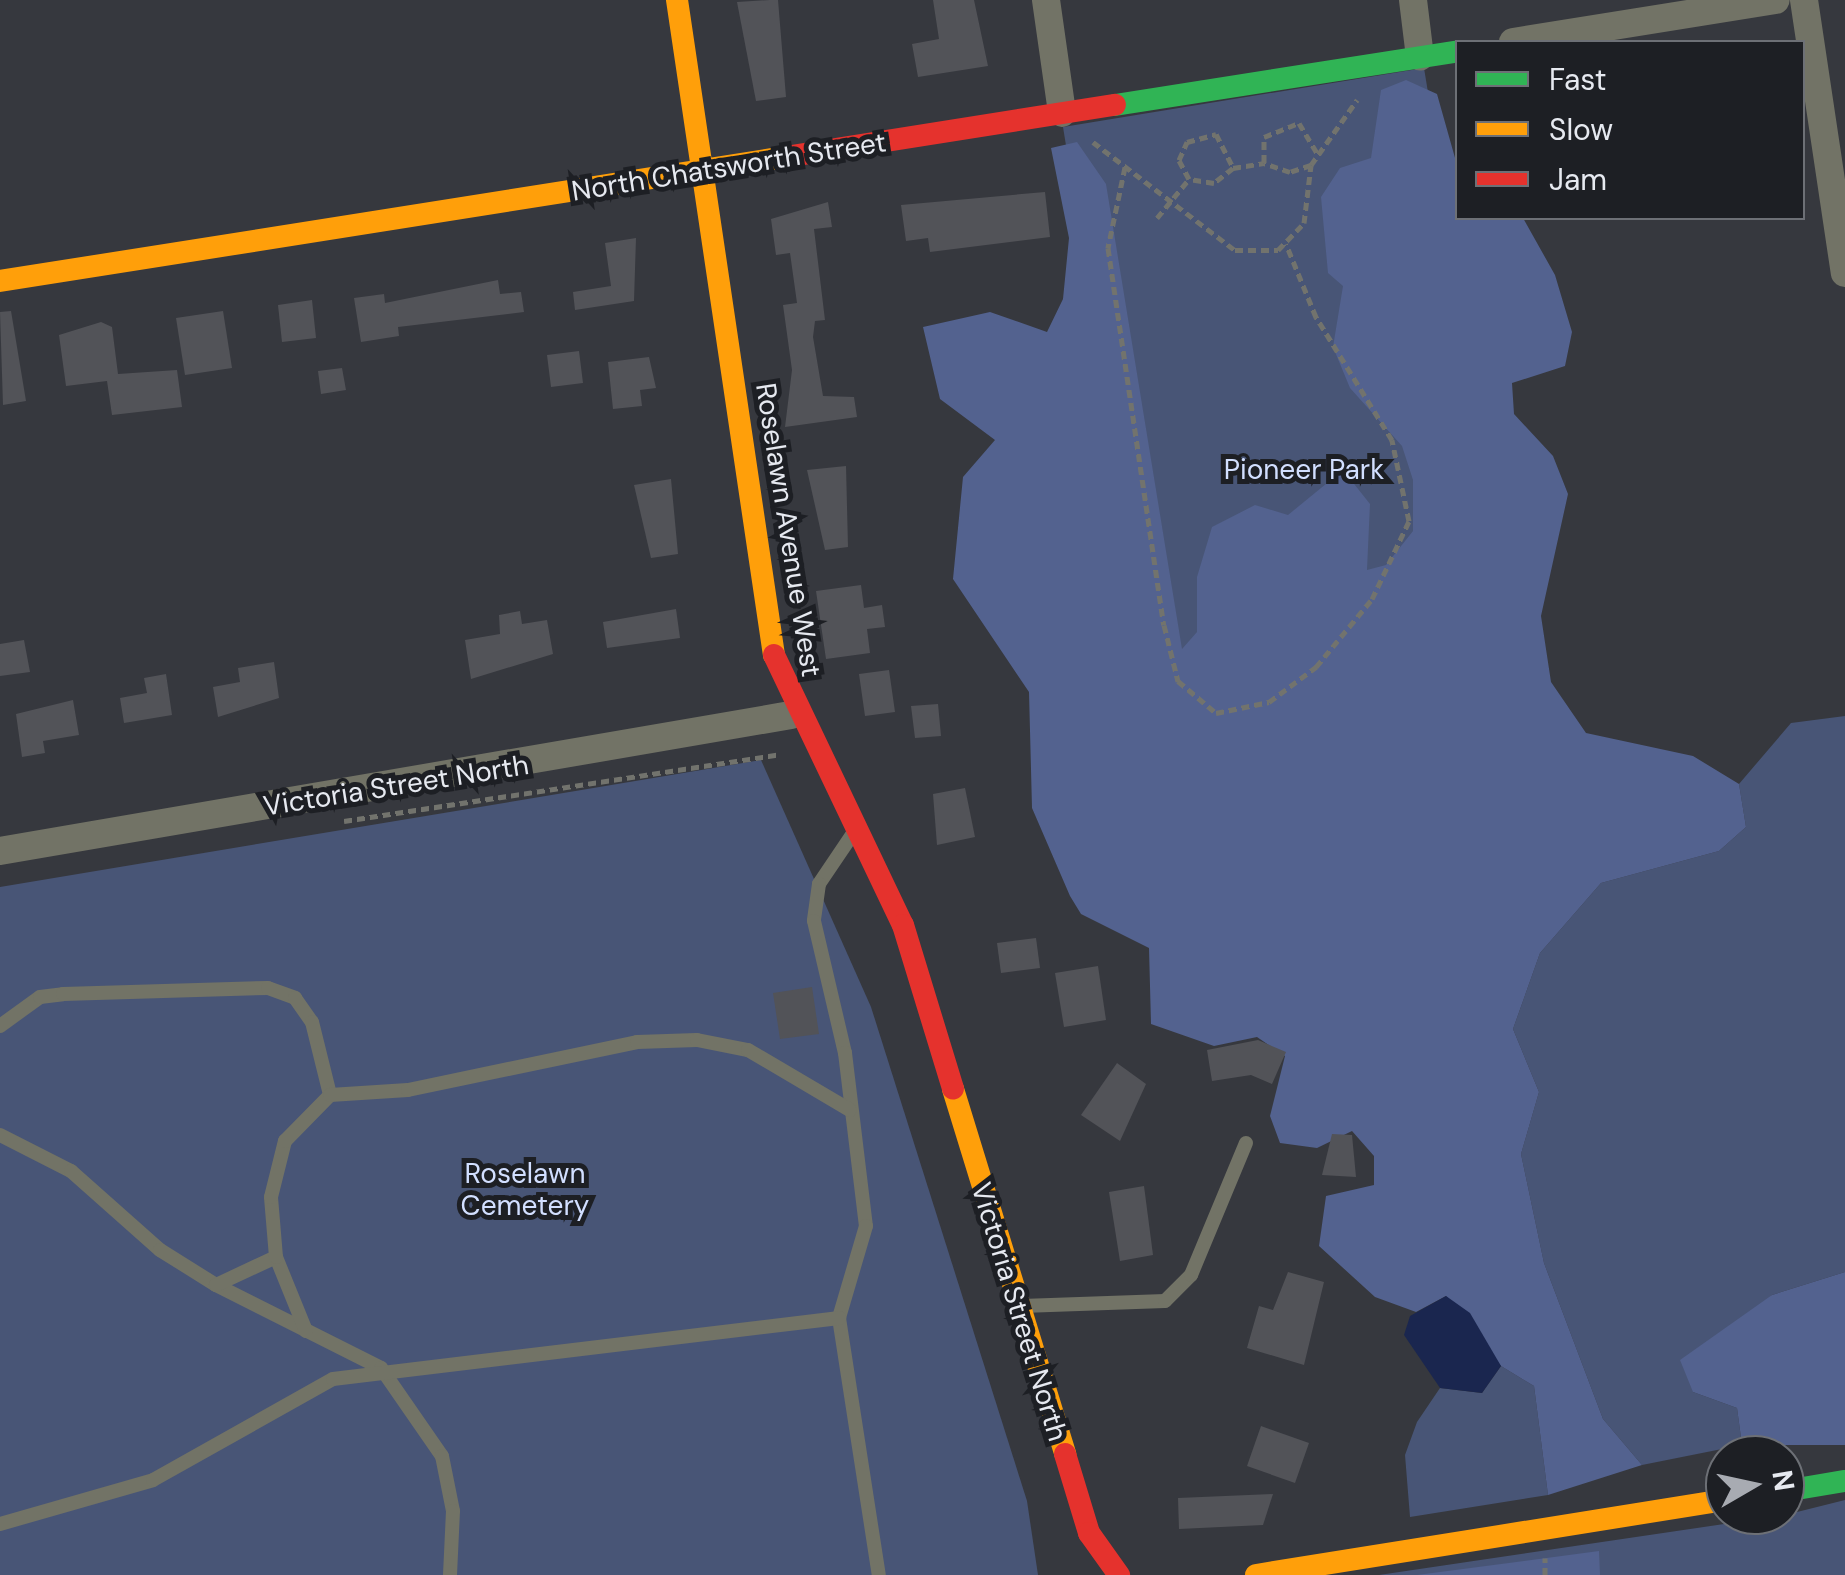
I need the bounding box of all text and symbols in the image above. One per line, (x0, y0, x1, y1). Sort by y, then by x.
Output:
legend (1455, 40, 1805, 220)
text: Fast (1549, 60, 1607, 99)
text: Slow (1549, 110, 1613, 149)
street label: North Chatsworth Street (569, 126, 889, 208)
text: Jam (1549, 160, 1607, 199)
street label: Roselawn Avenue West (748, 381, 828, 679)
park label: Pioneer Park (1224, 453, 1384, 487)
street label: Victoria Street North (261, 748, 531, 824)
park label: Roselawn Cemetery (461, 1157, 589, 1223)
street label: Victoria Street North (964, 1179, 1074, 1445)
north arrow (1705, 1435, 1805, 1535)
text: N (1763, 1468, 1803, 1494)

